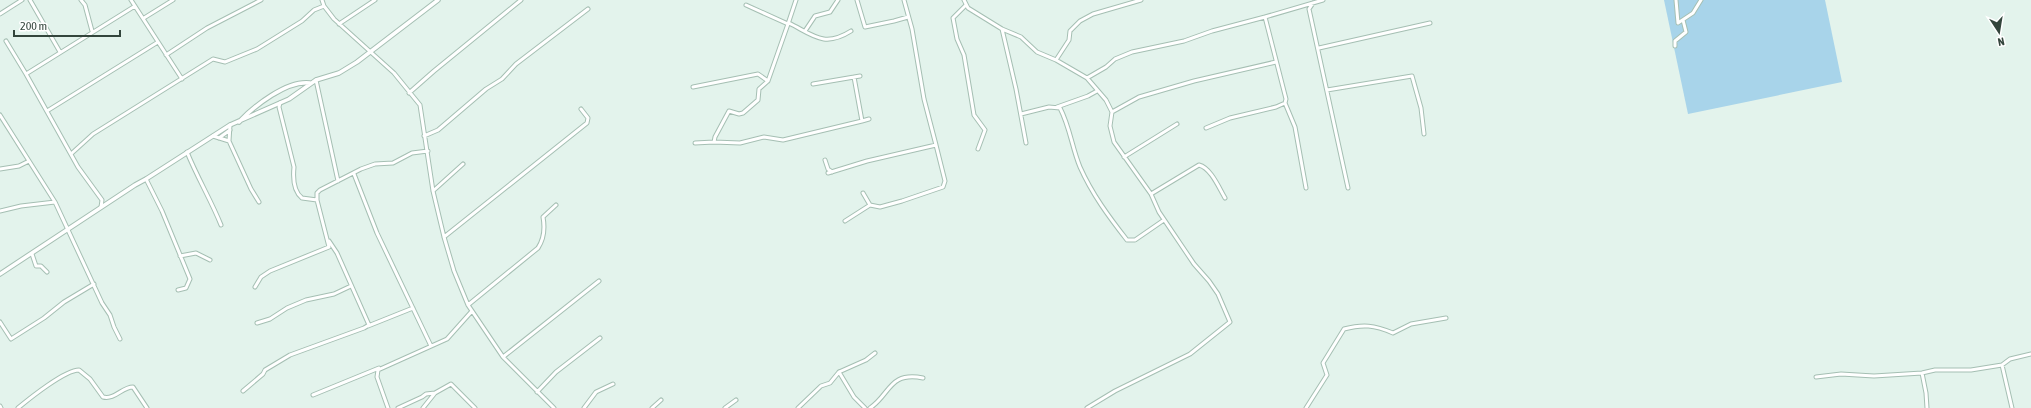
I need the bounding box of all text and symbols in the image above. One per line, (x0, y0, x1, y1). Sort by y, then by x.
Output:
scale bar (14, 12, 120, 38)
north arrow (1979, 12, 2019, 52)
text: 200 m (20, 19, 47, 33)
text: N (1997, 35, 2006, 48)

